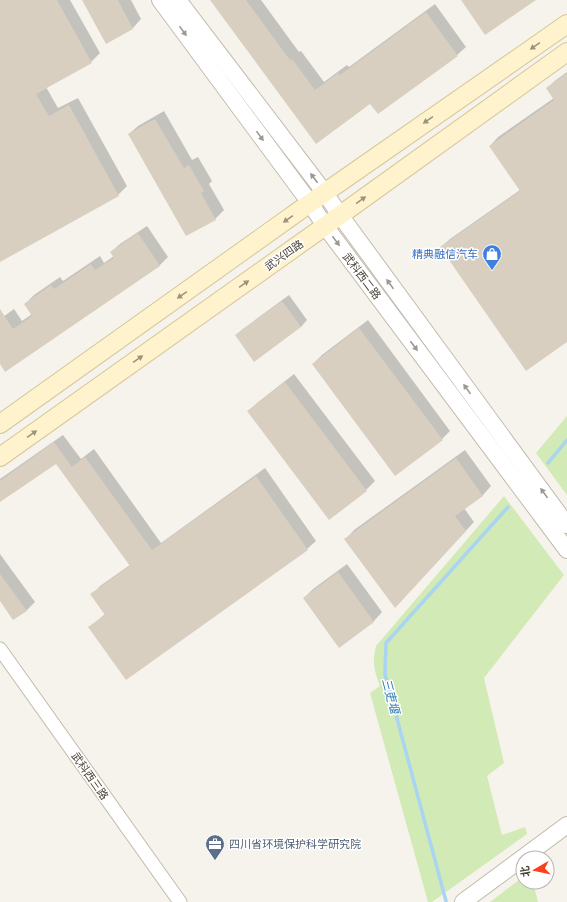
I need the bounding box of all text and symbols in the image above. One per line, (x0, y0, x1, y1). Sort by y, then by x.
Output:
one-way arrow (179, 26, 187, 37)
one-way arrow (530, 42, 540, 50)
one-way arrow (423, 116, 434, 124)
one-way arrow (256, 131, 264, 141)
one-way arrow (310, 173, 318, 184)
one-way arrow (356, 196, 366, 204)
one-way arrow (282, 215, 293, 223)
one-way arrow (332, 236, 341, 247)
street label: 武兴四路 (262, 237, 306, 273)
shop icon: 精典融信汽车 (481, 243, 503, 271)
place label: 精典融信汽车 (412, 247, 478, 261)
street label: 武科西二路 (340, 250, 384, 302)
one-way arrow (386, 278, 394, 289)
one-way arrow (239, 280, 249, 288)
one-way arrow (176, 291, 187, 299)
one-way arrow (410, 340, 418, 351)
one-way arrow (133, 355, 143, 363)
one-way arrow (463, 383, 471, 394)
one-way arrow (27, 430, 37, 438)
one-way arrow (540, 488, 548, 499)
water label: 三吏堰 (379, 677, 403, 717)
street label: 武科西三路 (68, 749, 112, 803)
office icon: 四川省环境保护科学研究院 (204, 833, 226, 861)
place label: 四川省环境保护科学研究院 (229, 837, 361, 851)
north arrow (515, 850, 555, 890)
text: 北 (517, 865, 533, 878)

